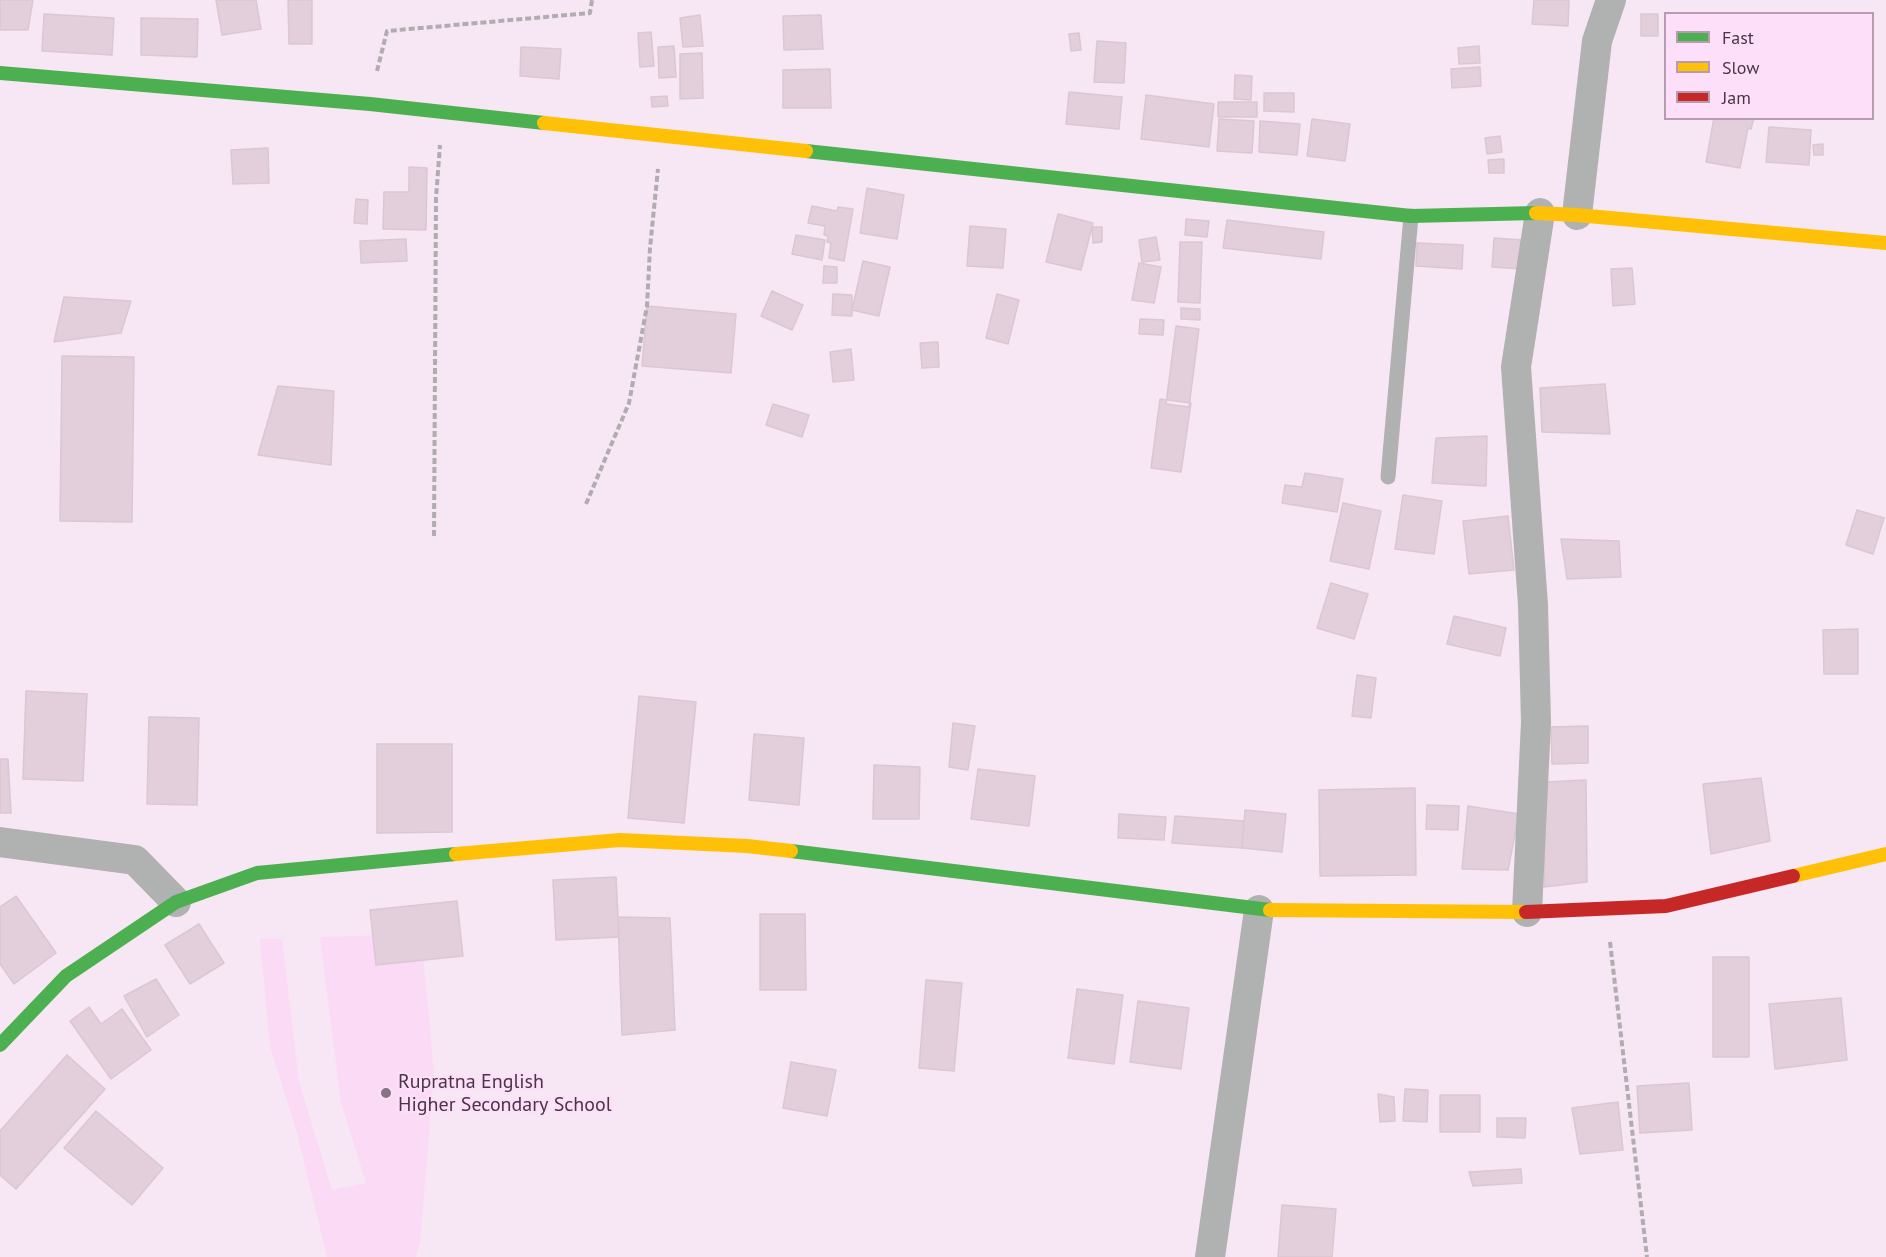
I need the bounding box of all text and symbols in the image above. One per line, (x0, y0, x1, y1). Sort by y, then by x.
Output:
legend (1664, 12, 1874, 120)
text: Fast (1722, 26, 1754, 49)
text: Slow (1722, 56, 1760, 79)
text: Jam (1722, 86, 1751, 109)
place label: Rupratna English Higher Secondary School (398, 1070, 612, 1117)
marker: Rupratna English Higher Secondary School (379, 1086, 393, 1100)

